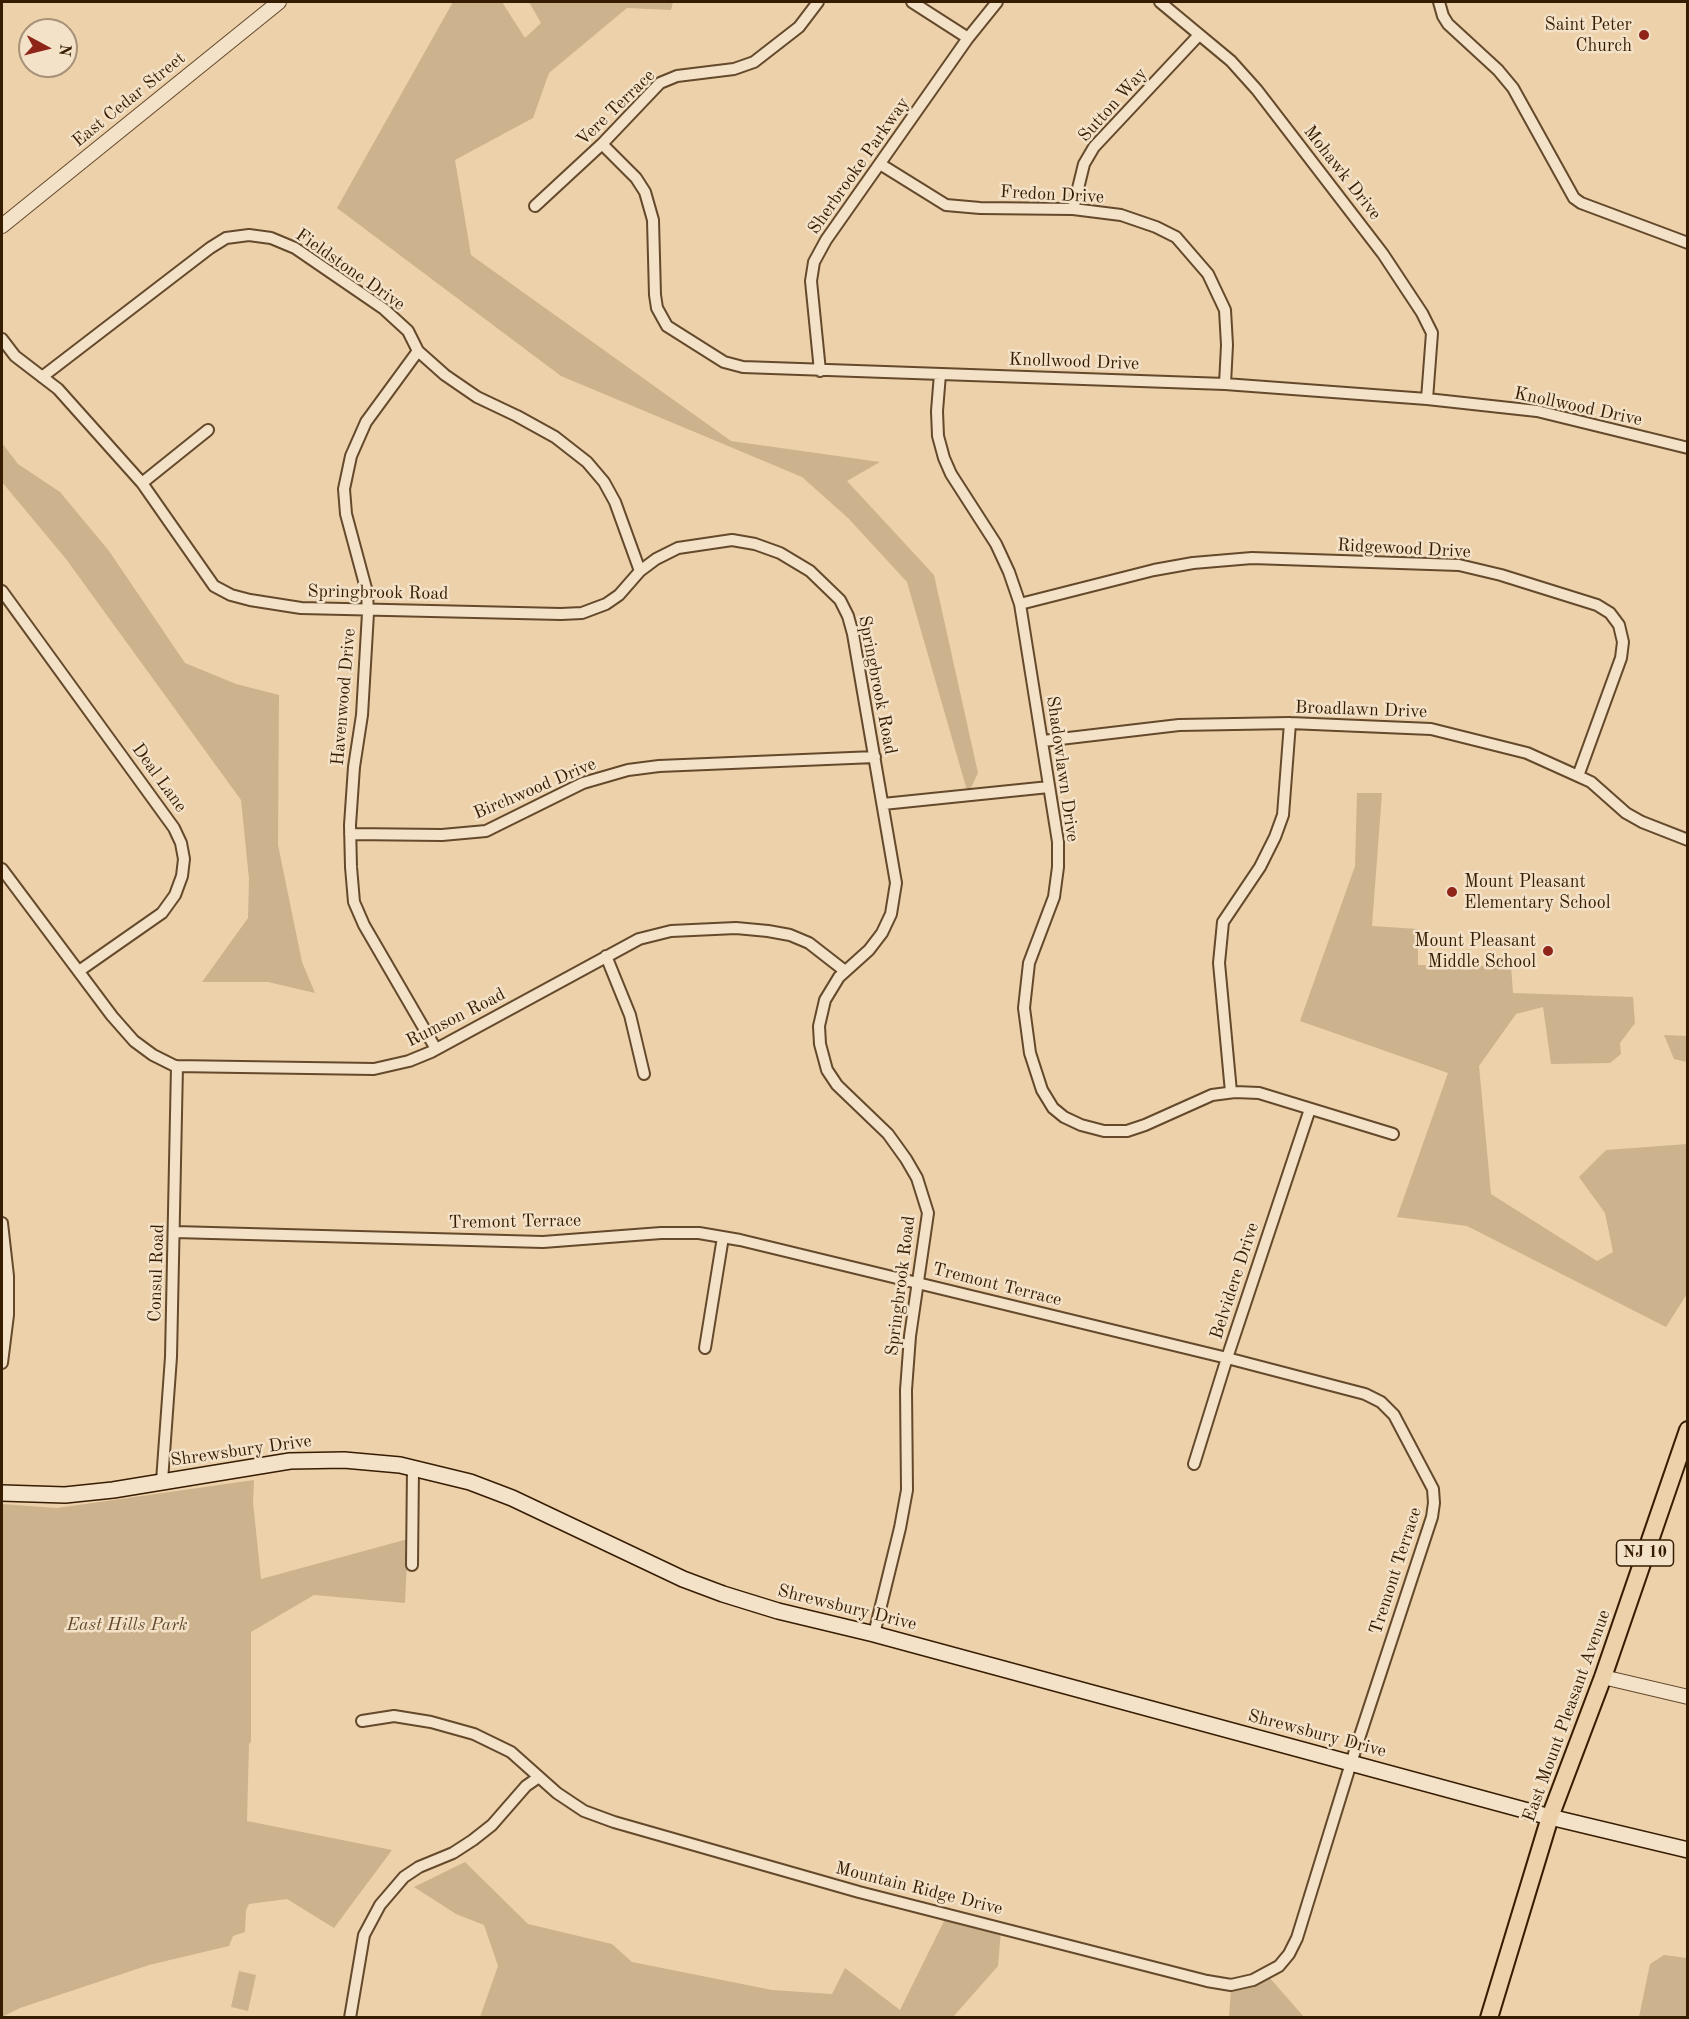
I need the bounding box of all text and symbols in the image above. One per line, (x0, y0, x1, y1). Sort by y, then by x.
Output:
place label: Saint Peter Church (1544, 14, 1632, 57)
north arrow (18, 18, 78, 78)
marker: Saint Peter Church (1637, 28, 1651, 42)
text: N (55, 43, 73, 57)
street label: East Cedar Street (68, 48, 190, 152)
street label: Sutton Way (1074, 63, 1152, 147)
street label: Vere Terrace (572, 65, 660, 151)
street label: Sherbrooke Parkway (804, 93, 914, 239)
street label: Mohawk Drive (1298, 121, 1386, 225)
street label: Fredon Drive (999, 181, 1105, 209)
street label: Fieldstone Drive (291, 224, 409, 316)
street label: Knollwood Drive (1008, 349, 1140, 375)
street label: Knollwood Drive (1512, 383, 1644, 431)
street label: Ridgewood Drive (1337, 535, 1471, 563)
street label: Springbrook Road (307, 581, 449, 605)
street label: Springbrook Road (853, 614, 901, 756)
street label: Havenwood Drive (327, 627, 361, 767)
street label: Shadowlawn Drive (1041, 695, 1083, 843)
street label: Broadlawn Drive (1295, 697, 1427, 723)
street label: Deal Lane (127, 739, 191, 817)
street label: Birchwood Drive (471, 753, 599, 825)
place label: Mount Pleasant Elementary School (1464, 871, 1611, 914)
marker: Mount Pleasant Elementary School (1445, 885, 1459, 899)
place label: Mount Pleasant Middle School (1414, 930, 1536, 972)
marker: Mount Pleasant Middle School (1541, 944, 1555, 958)
street label: Rumson Road (403, 984, 509, 1052)
street label: Tremont Terrace (449, 1210, 581, 1234)
street label: Springbrook Road (882, 1215, 920, 1357)
street label: Belvidere Drive (1206, 1220, 1264, 1342)
street label: Consul Road (144, 1224, 170, 1322)
street label: Tremont Terrace (930, 1258, 1064, 1312)
street label: Shrewsbury Drive (169, 1430, 313, 1472)
street label: Tremont Terrace (1365, 1505, 1427, 1637)
road number: NJ 10 (1616, 1540, 1674, 1566)
street label: Shrewsbury Drive (775, 1580, 919, 1636)
street label: East Mount Pleasant Avenue (1518, 1607, 1616, 1825)
park label: East Hills Park (66, 1614, 188, 1636)
street label: Shrewsbury Drive (1245, 1705, 1389, 1763)
street label: Mountain Ridge Drive (833, 1858, 1005, 1920)

